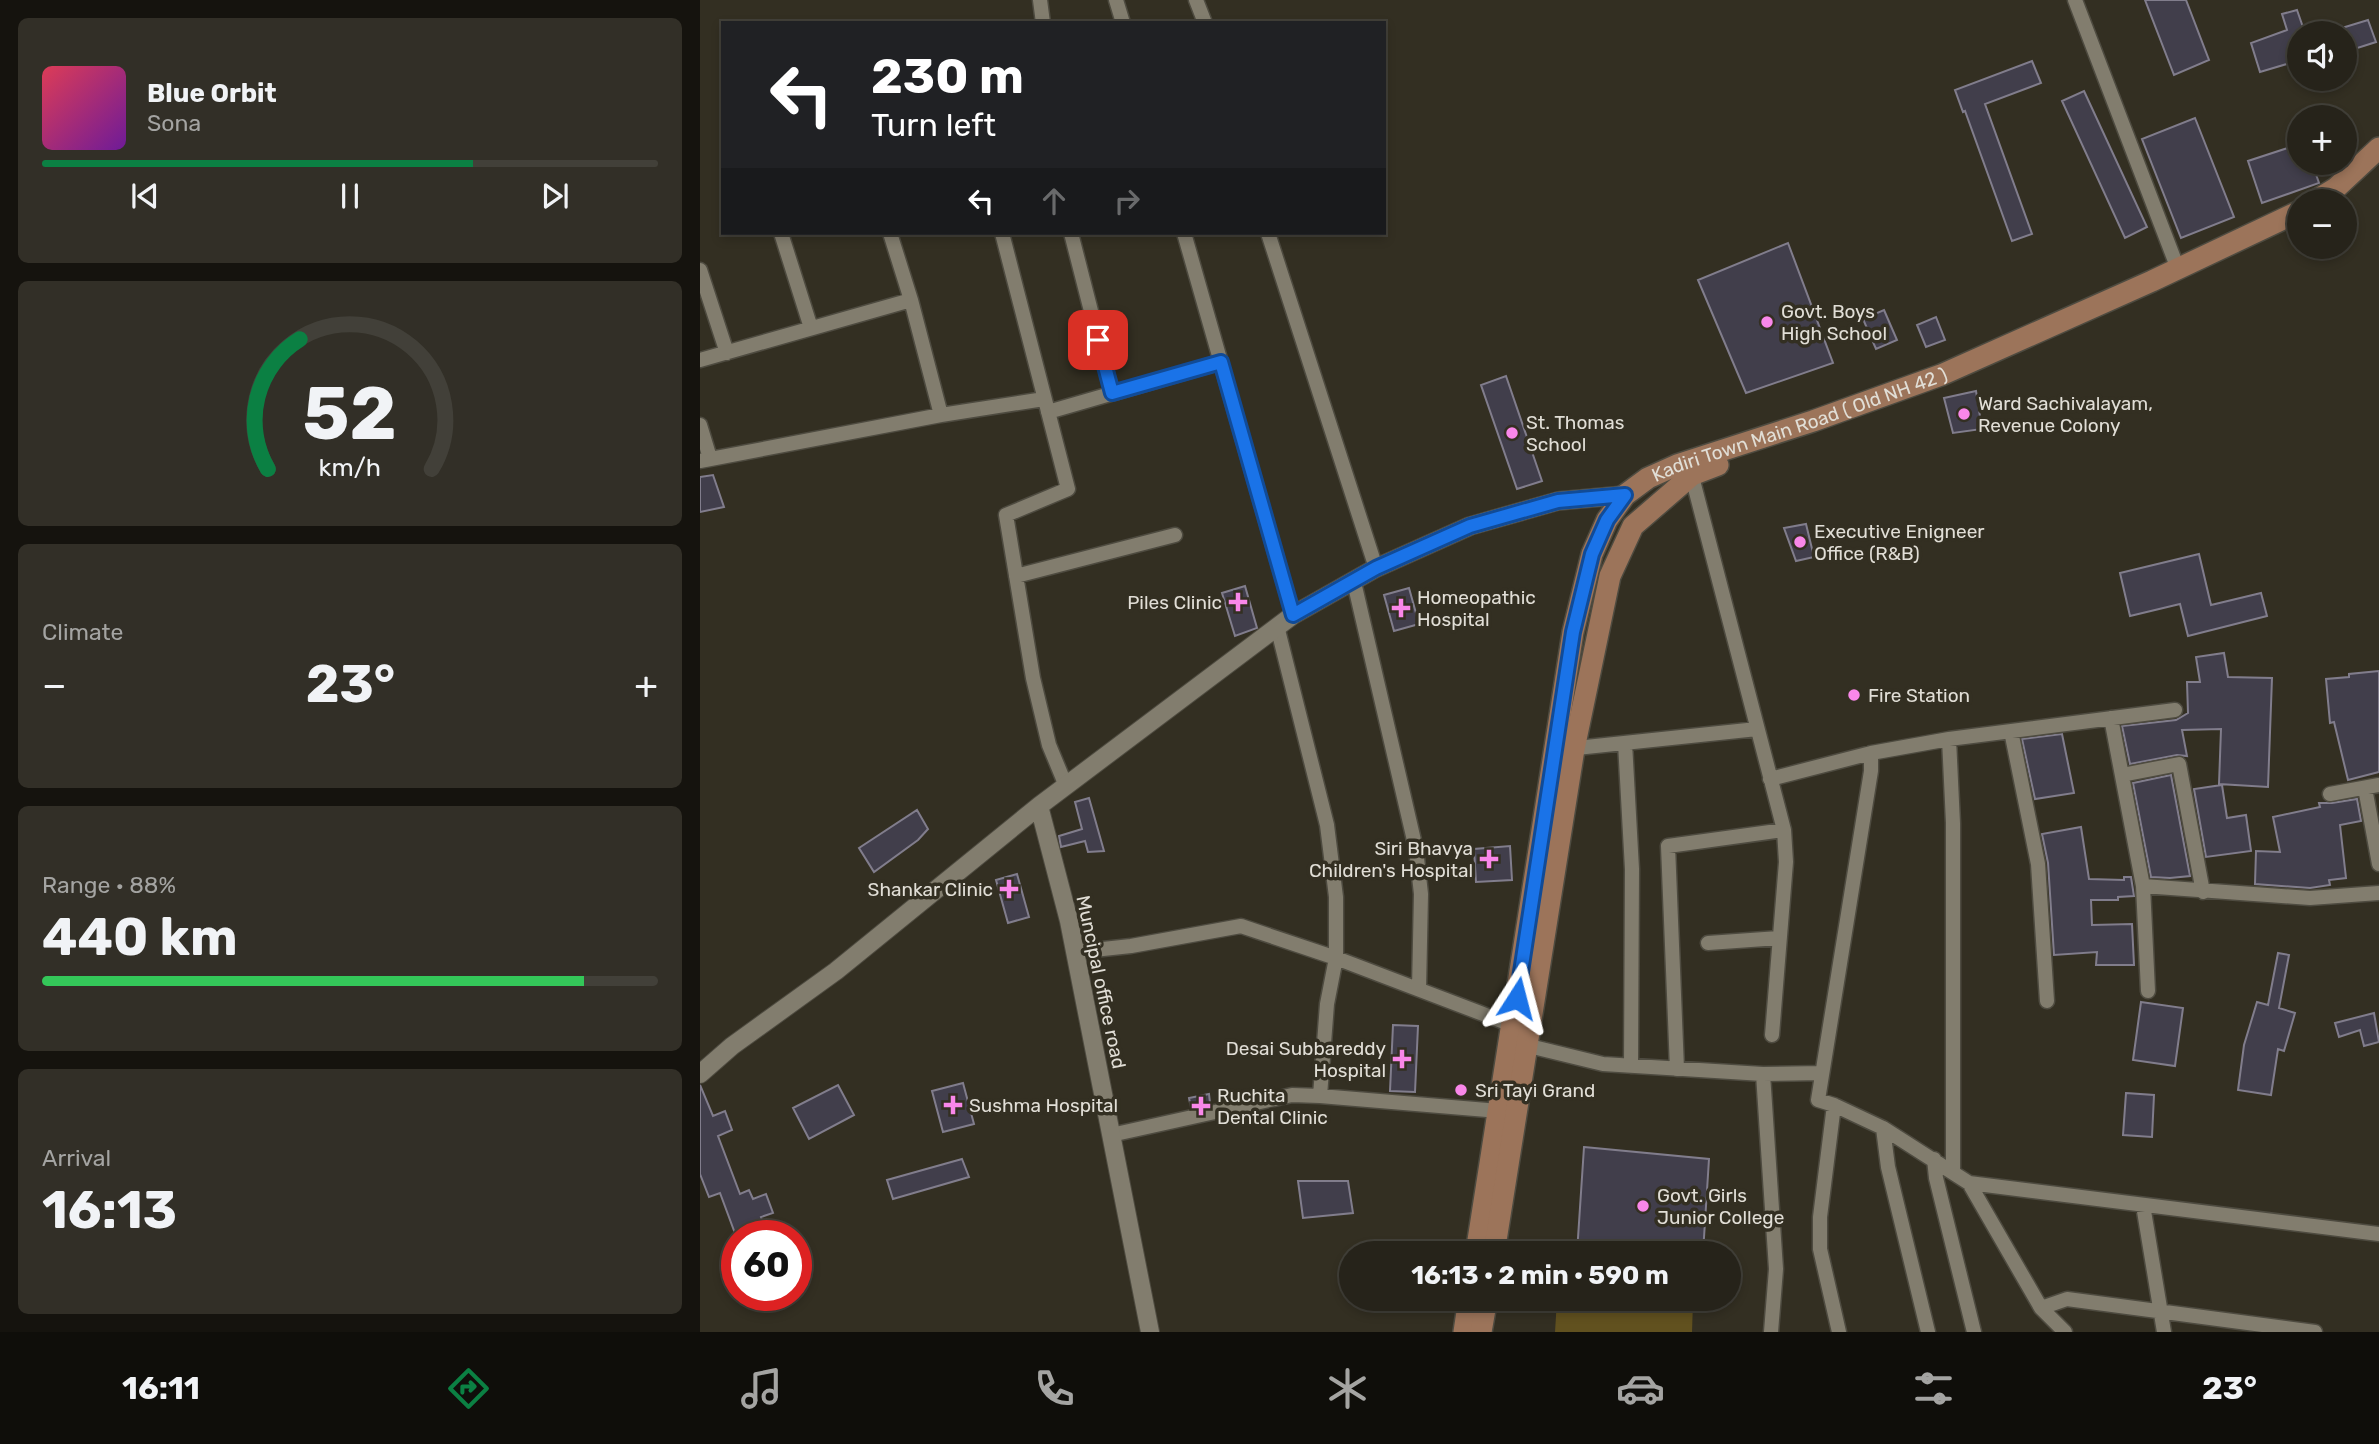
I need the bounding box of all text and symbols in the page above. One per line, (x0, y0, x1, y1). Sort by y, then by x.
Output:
map controls (2287, 21, 2357, 259)
button: sound (2287, 21, 2357, 91)
text: 230 m (871, 47, 1024, 105)
icon: left (756, 49, 847, 140)
text: Blue Orbit (147, 78, 277, 109)
button: + (2287, 105, 2357, 175)
text: Turn left (871, 106, 996, 144)
text: Sona (147, 109, 201, 137)
icon: previous (126, 177, 164, 215)
icon: pause (331, 177, 369, 215)
icon: next (536, 177, 574, 215)
icon: left (962, 182, 1000, 220)
icon: ahead (1035, 182, 1073, 220)
icon: right (1108, 182, 1146, 220)
button: − (2287, 189, 2357, 259)
place label: Govt. Boys High School (1781, 300, 1887, 345)
pin (1068, 310, 1128, 370)
marker: Govt. Boys High School (1759, 314, 1775, 330)
icon: arrive (1079, 321, 1117, 359)
street label: Kadiri Town Main Road ( Old NH 42 ) (1648, 362, 1951, 486)
text: 52 (303, 372, 397, 458)
place label: Ward Sachivalayam, Revenue Colony (1978, 392, 2153, 437)
marker: Ward Sachivalayam, Revenue Colony (1956, 406, 1972, 422)
place label: St. Thomas School (1526, 411, 1624, 456)
marker: St. Thomas School (1504, 425, 1520, 441)
text: km/h (319, 453, 381, 482)
place label: Executive Enigneer Office (R&B) (1814, 520, 1985, 565)
marker: Executive Enigneer Office (R&B) (1792, 534, 1808, 550)
place label: Homeopathic Hospital (1417, 586, 1536, 631)
place label: Piles Clinic (1127, 591, 1222, 614)
marker: Piles Clinic (1228, 592, 1248, 612)
marker: Homeopathic Hospital (1391, 598, 1411, 618)
text: Climate (42, 618, 123, 646)
text: 23° (306, 653, 395, 715)
text: − (42, 662, 67, 708)
text: + (634, 662, 658, 708)
place label: Fire Station (1868, 684, 1970, 707)
marker: Fire Station (1846, 687, 1862, 703)
place label: Siri Bhavya Children's Hospital (1309, 837, 1473, 882)
marker: Siri Bhavya Children's Hospital (1479, 849, 1499, 869)
text: Range · 88% (42, 871, 176, 899)
place label: Shankar Clinic (868, 878, 993, 901)
marker: Shankar Clinic (999, 879, 1019, 899)
street label: Muncipal office road (1071, 893, 1131, 1071)
text: 440 km (42, 906, 238, 968)
position arrow (1480, 961, 1554, 1035)
place label: Desai Subbareddy Hospital (1226, 1037, 1386, 1082)
marker: Desai Subbareddy Hospital (1392, 1049, 1412, 1069)
place label: Sri Tayi Grand (1475, 1079, 1595, 1102)
marker: Sri Tayi Grand (1453, 1082, 1469, 1098)
place label: Ruchita Dental Clinic (1217, 1084, 1328, 1129)
place label: Sushma Hospital (969, 1094, 1118, 1117)
marker: Sushma Hospital (943, 1095, 963, 1115)
marker: Ruchita Dental Clinic (1191, 1096, 1211, 1116)
text: Arrival (42, 1144, 111, 1172)
text: 16:13 (42, 1179, 177, 1241)
place label: Govt. Girls Junior College (1657, 1184, 1784, 1229)
marker: Govt. Girls Junior College (1635, 1198, 1651, 1214)
speed limit sign: 60 (721, 1220, 812, 1311)
text: 16:13 · 2 min · 590 m (1411, 1260, 1669, 1291)
icon: directions (444, 1364, 493, 1413)
icon: music (737, 1364, 786, 1413)
icon: phone (1030, 1364, 1079, 1413)
icon: climate (1323, 1364, 1372, 1413)
icon: car (1616, 1364, 1665, 1413)
icon: filters (1909, 1364, 1958, 1413)
text: 16:11 (122, 1369, 200, 1407)
text: 23° (2202, 1369, 2257, 1407)

